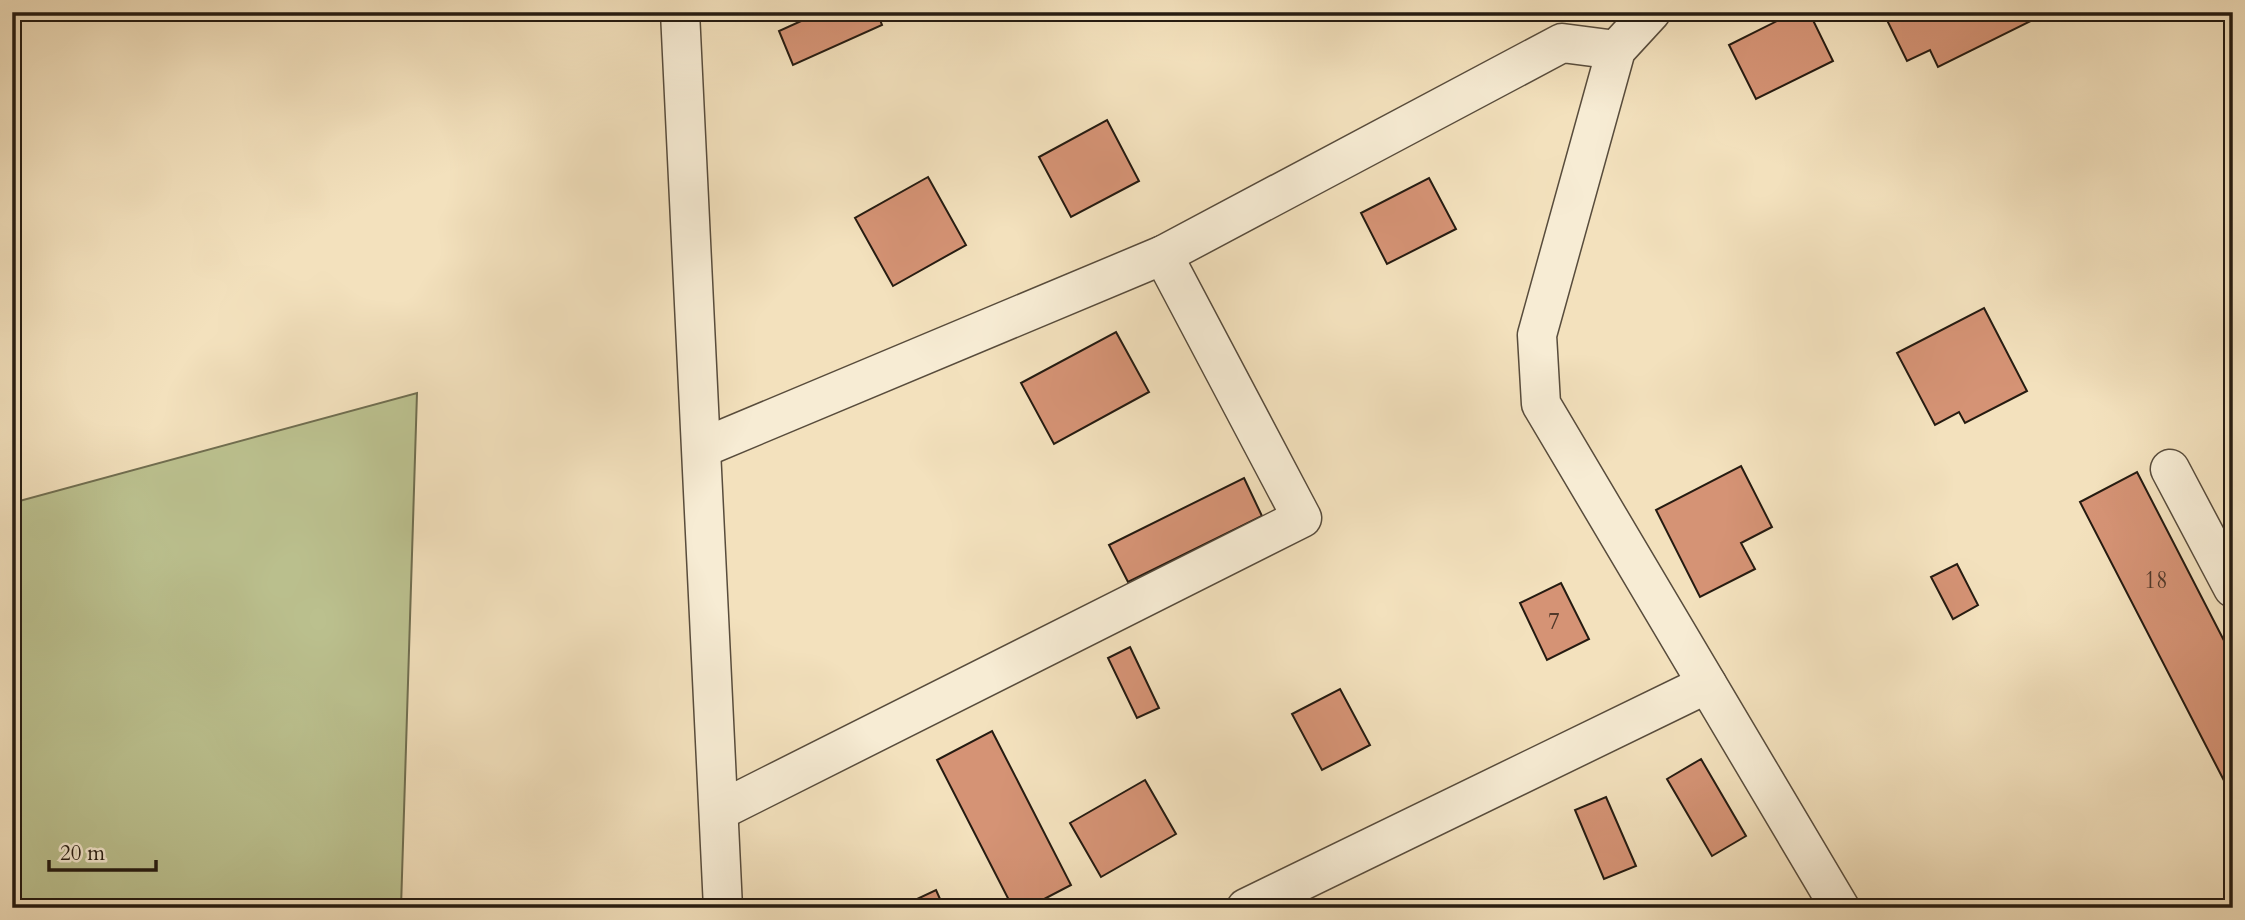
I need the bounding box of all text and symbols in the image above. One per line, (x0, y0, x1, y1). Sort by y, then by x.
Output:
house number: 18 (2144, 565, 2168, 596)
house number: 7 (1548, 606, 1560, 637)
scale bar (49, 829, 156, 873)
text: 20 m (60, 839, 105, 868)

